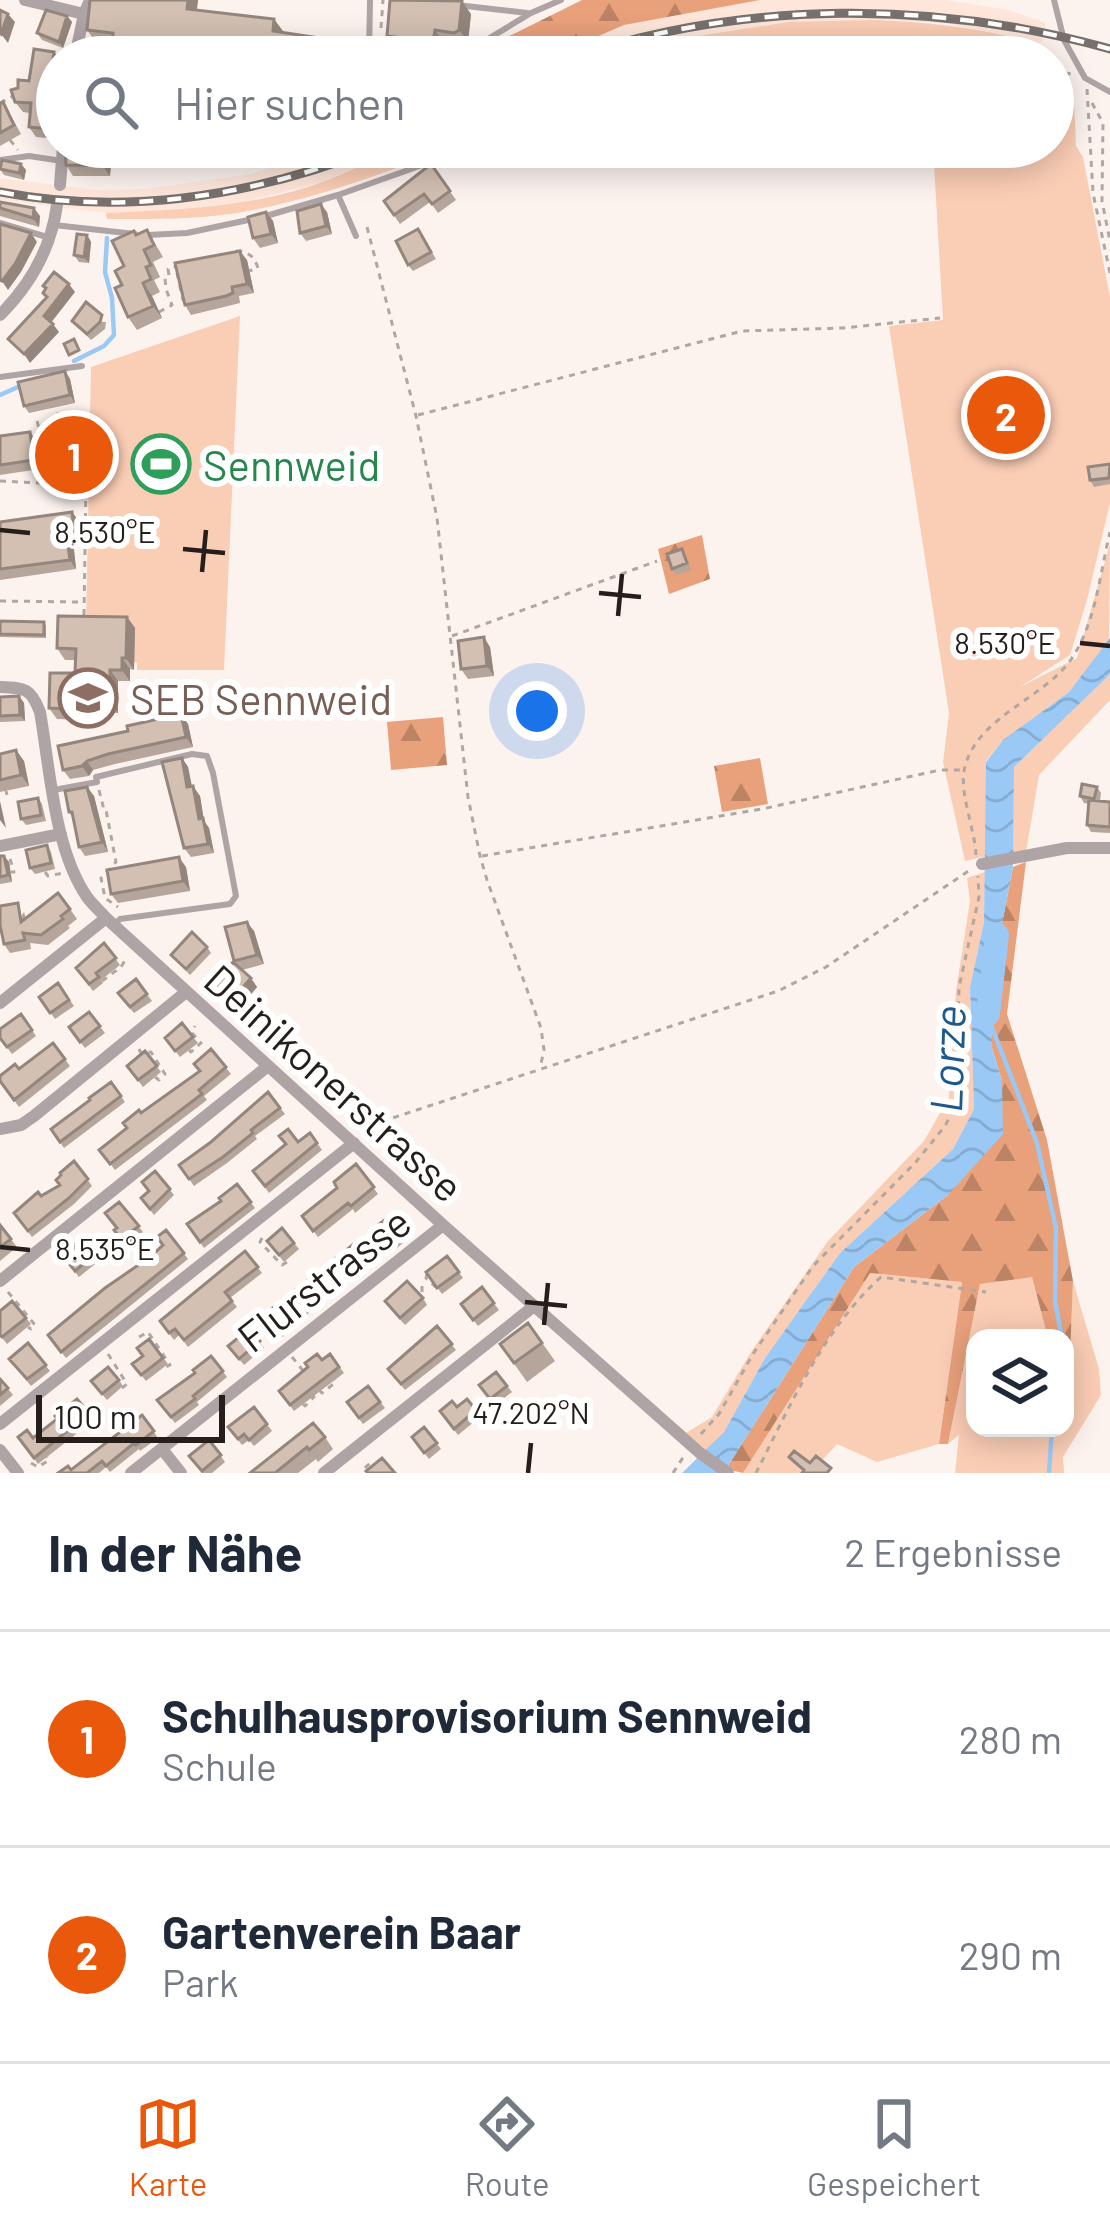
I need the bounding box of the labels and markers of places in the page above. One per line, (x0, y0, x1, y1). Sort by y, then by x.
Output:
pin: 2 (967, 370, 1045, 460)
pin: 1 (35, 410, 113, 500)
sports icon: Sennweid (130, 433, 192, 495)
place label: Sennweid (203, 439, 380, 489)
school or university icon: SEB Sennweid (57, 667, 119, 729)
place label: SEB Sennweid (130, 673, 392, 723)

